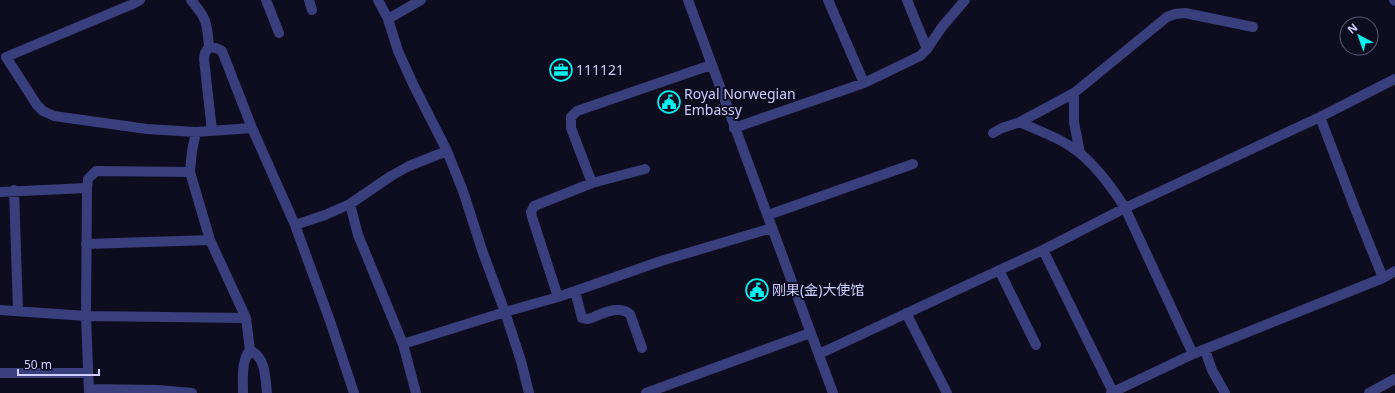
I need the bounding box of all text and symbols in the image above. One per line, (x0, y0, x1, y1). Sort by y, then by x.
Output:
north arrow (1339, 16, 1379, 56)
text: N (1344, 19, 1360, 37)
office icon: 111121 (548, 57, 574, 83)
place label: 111121 (576, 60, 624, 79)
place label: Royal Norwegian Embassy (684, 84, 796, 119)
public building icon: Royal Norwegian Embassy (656, 89, 682, 115)
public building icon: 刚果(金)大使馆 (744, 277, 770, 303)
place label: 刚果(金)大使馆 (772, 280, 864, 299)
scale bar (18, 351, 99, 377)
text: 50 m (24, 356, 52, 373)

